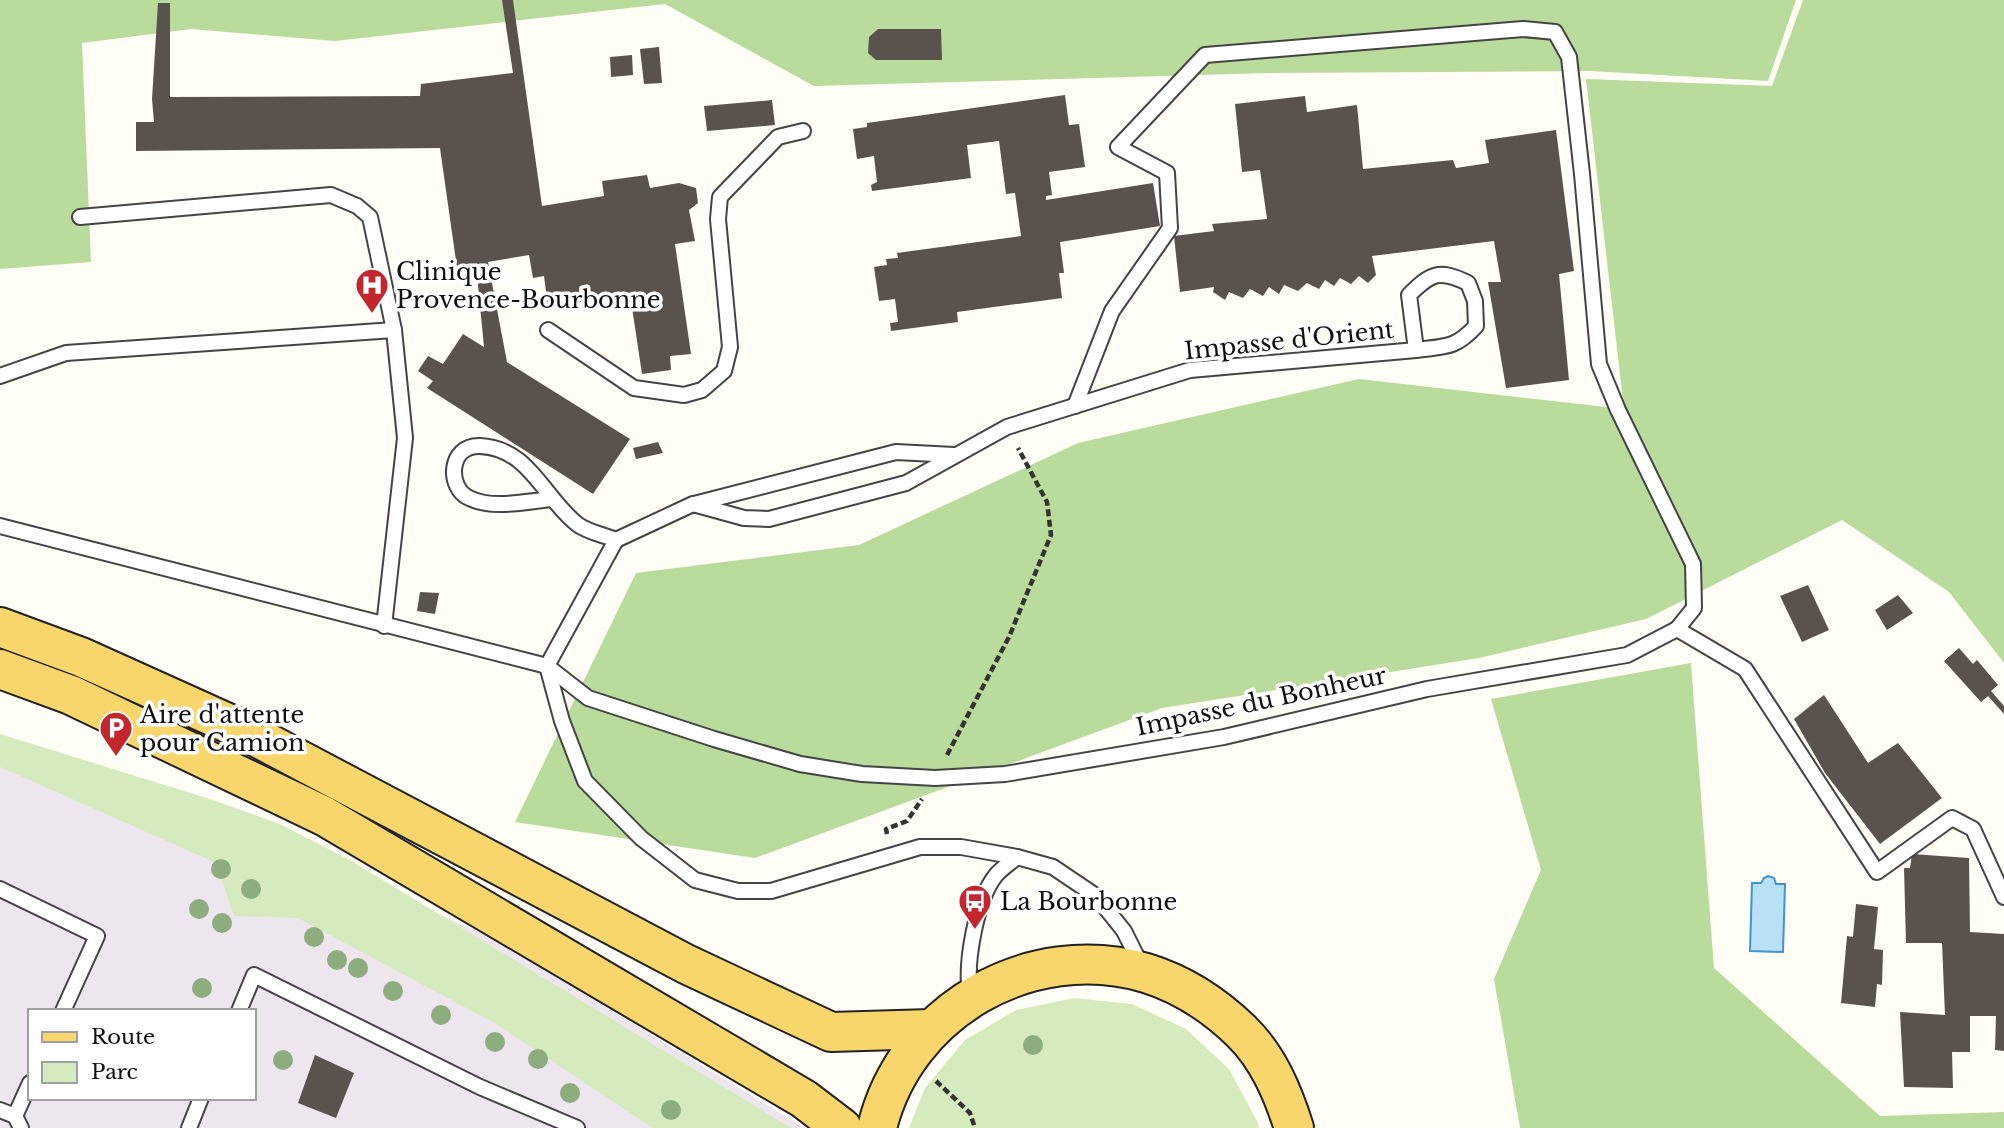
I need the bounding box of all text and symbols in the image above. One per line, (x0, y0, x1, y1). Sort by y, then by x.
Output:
place label: Clinique Provence-Bourbonne (396, 257, 661, 314)
hospital icon: Clinique Provence-Bourbonne (353, 266, 391, 315)
street label: Impasse d'Orient (1183, 315, 1395, 365)
street label: Impasse du Bonheur (1133, 660, 1389, 742)
place label: Aire d'attente pour Camion (139, 700, 305, 757)
parking icon: Aire d'attente pour Camion (97, 709, 135, 758)
bus stop icon: La Bourbonne (956, 882, 994, 931)
place label: La Bourbonne (1000, 887, 1177, 916)
legend (28, 1009, 256, 1100)
text: Route (91, 1024, 155, 1050)
text: Parc (91, 1059, 138, 1085)

